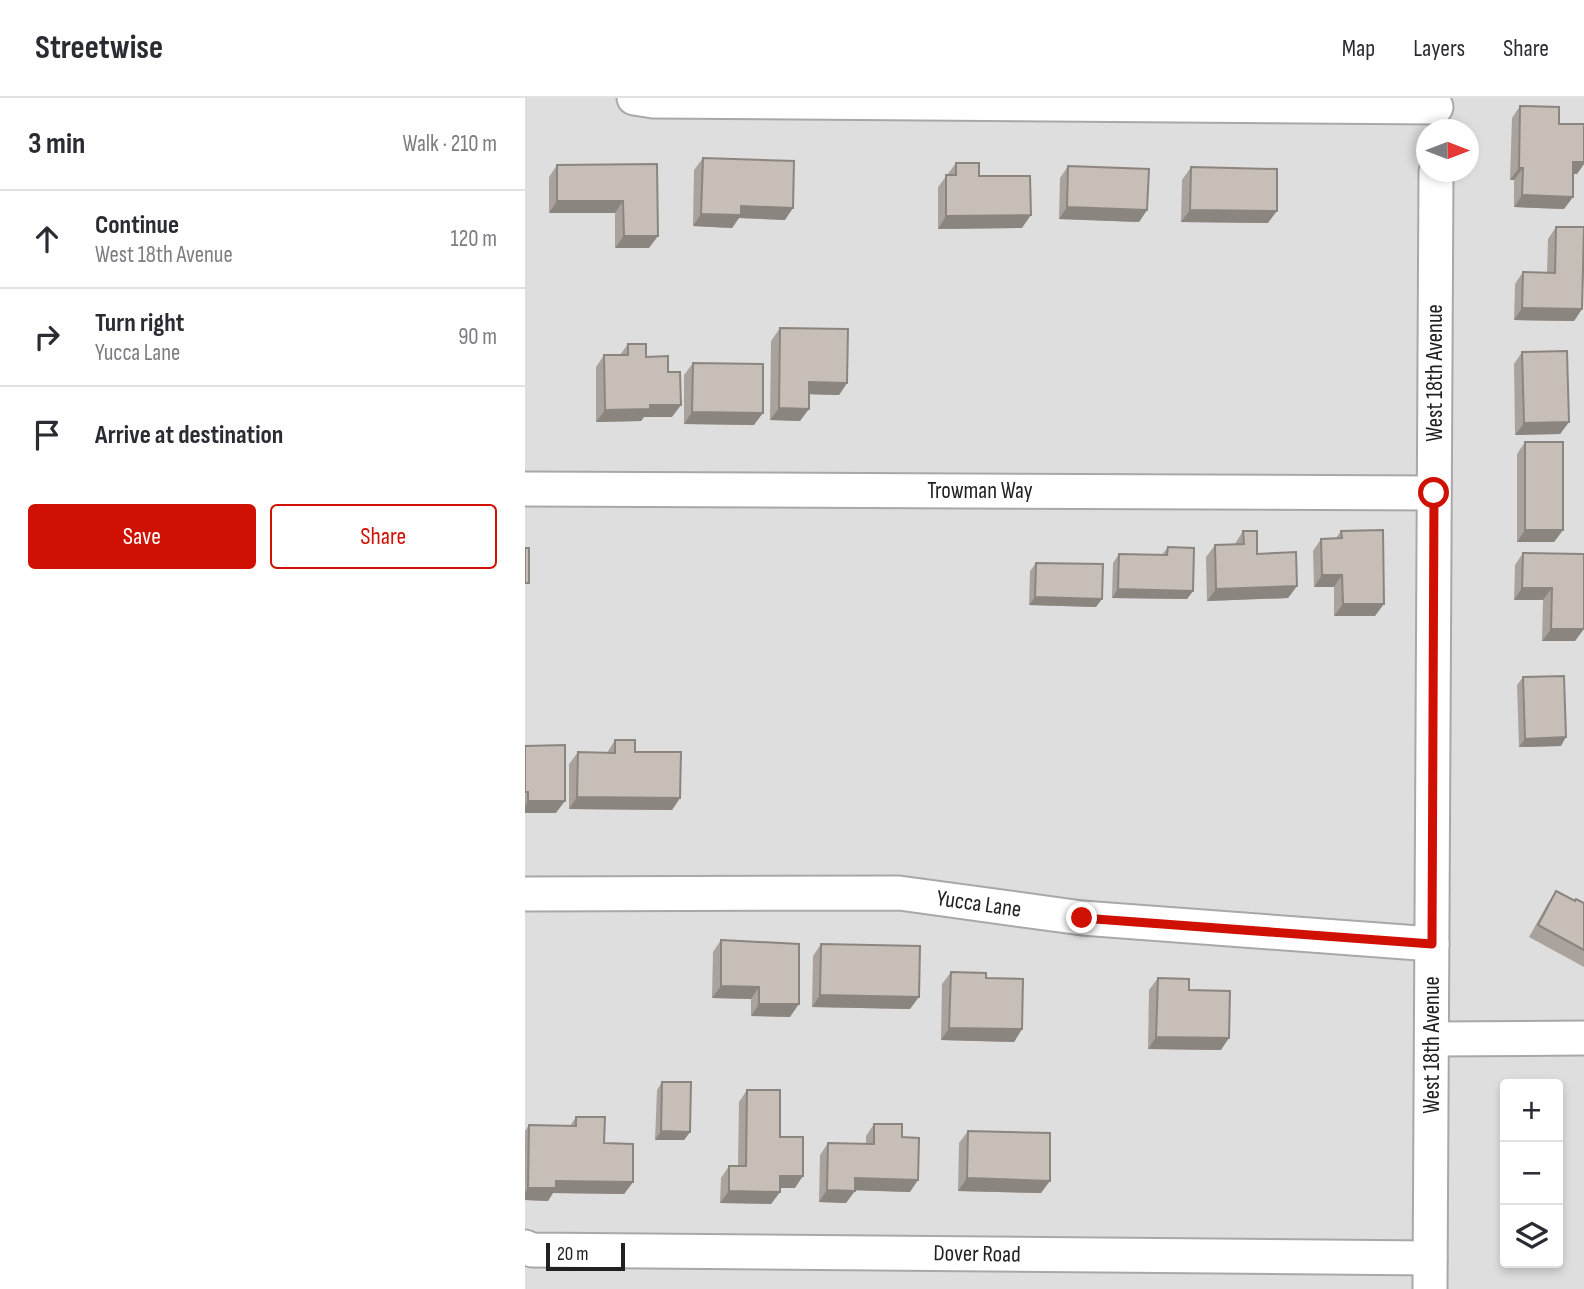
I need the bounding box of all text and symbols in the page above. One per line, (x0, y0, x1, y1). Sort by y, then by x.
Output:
text: Streetwise (35, 28, 163, 68)
text: Map (1342, 34, 1375, 63)
text: Layers (1413, 34, 1465, 63)
text: Share (1503, 34, 1549, 63)
north arrow (1416, 119, 1479, 182)
text: 3 min (28, 126, 85, 162)
text: Walk · 210 m (403, 130, 497, 158)
text: Continue (95, 210, 179, 241)
icon: ahead (28, 220, 66, 258)
text: 120 m (451, 225, 497, 253)
text: West 18th Avenue (95, 241, 233, 269)
street label: West 18th Avenue (1421, 304, 1449, 442)
text: Turn right (95, 308, 184, 339)
icon: right (28, 318, 66, 356)
text: 90 m (458, 323, 497, 351)
text: Yucca Lane (95, 339, 180, 367)
icon: arrive (28, 416, 66, 454)
text: Arrive at destination (95, 420, 283, 451)
street label: Trowman Way (927, 477, 1033, 505)
route start (1418, 477, 1449, 508)
button: Save (28, 504, 256, 569)
button: Share (270, 504, 497, 569)
street label: Yucca Lane (935, 884, 1023, 924)
route end (1066, 902, 1097, 933)
street label: West 18th Avenue (1418, 976, 1446, 1114)
map controls (1500, 1079, 1563, 1268)
button: + (1500, 1079, 1563, 1142)
button: − (1500, 1142, 1563, 1205)
button: layers (1500, 1205, 1563, 1268)
street label: Dover Road (933, 1239, 1021, 1269)
scale bar (546, 1240, 625, 1272)
text: 20 m (557, 1243, 589, 1266)

